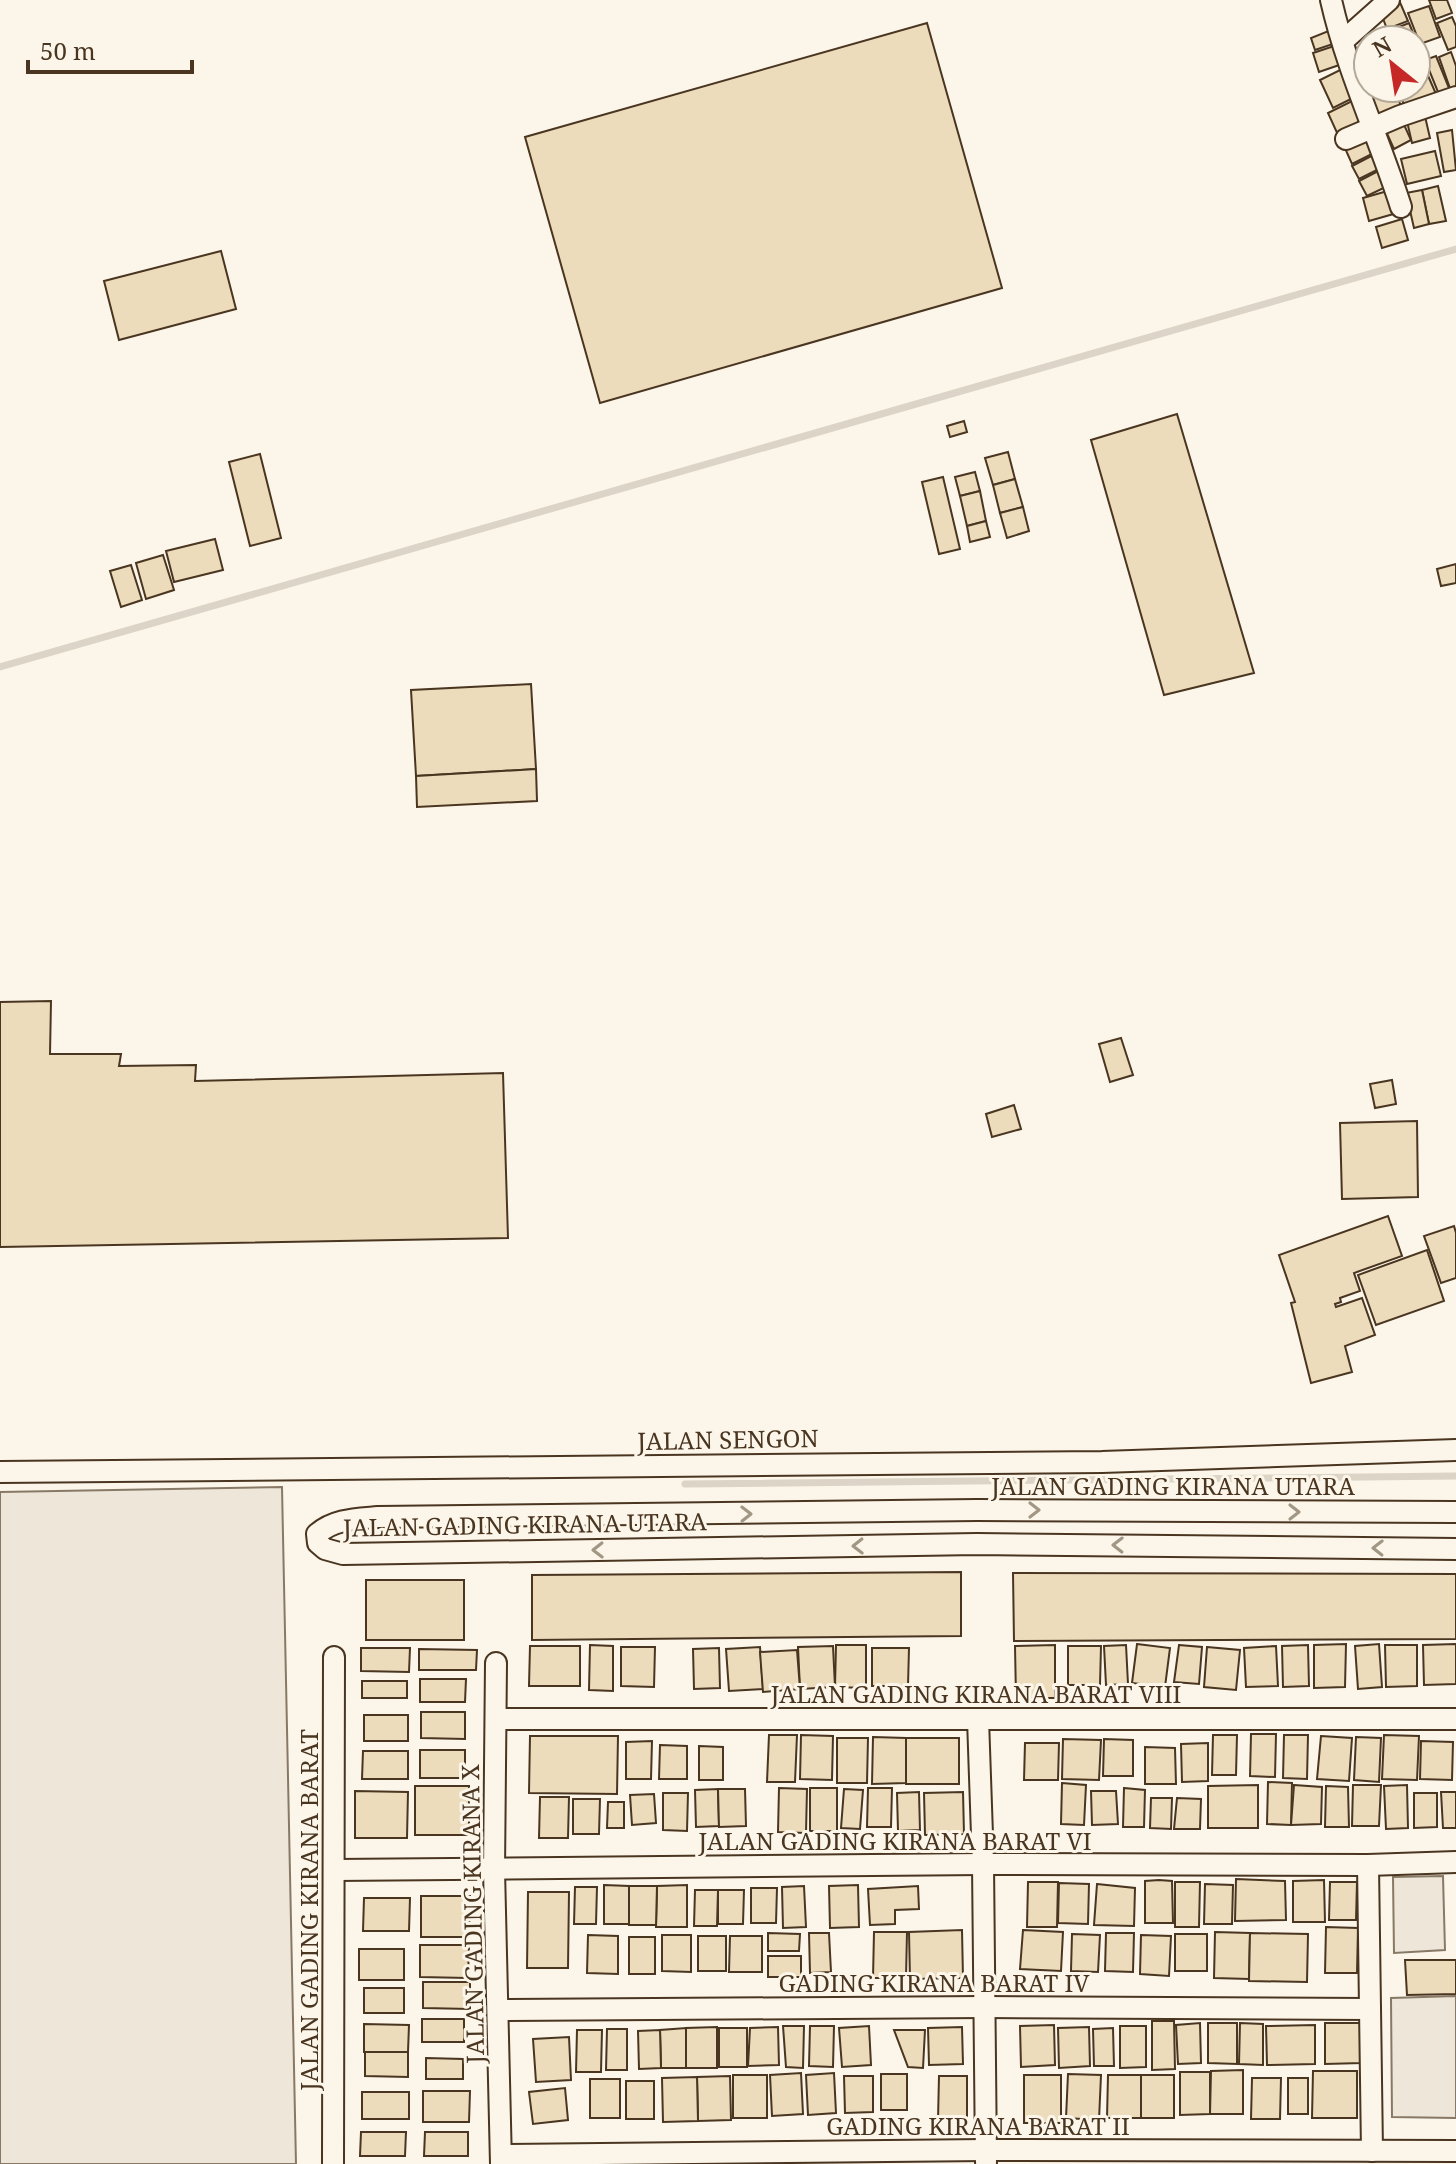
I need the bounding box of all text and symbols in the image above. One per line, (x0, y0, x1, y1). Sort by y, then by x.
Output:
scale bar (28, 24, 192, 74)
north arrow (1352, 24, 1432, 104)
text: N (1366, 28, 1397, 63)
text: 50 m (40, 34, 96, 67)
street label: JALAN SENGON (636, 1421, 819, 1457)
street label: JALAN GADING KIRANA UTARA (990, 1469, 1355, 1502)
one-way arrow (1028, 1501, 1041, 1519)
one-way arrow (1288, 1503, 1301, 1521)
street label: JALAN GADING KIRANA UTARA (342, 1504, 707, 1544)
one-way arrow (740, 1505, 753, 1522)
one-way arrow (1111, 1536, 1124, 1554)
one-way arrow (851, 1537, 864, 1554)
one-way arrow (1371, 1539, 1384, 1557)
one-way arrow (591, 1541, 604, 1558)
street label: JALAN GADING KIRANA BARAT VIII (770, 1677, 1181, 1710)
street label: JALAN GADING KIRANA BARAT (292, 1729, 325, 2092)
street label: JALAN GADING KIRANA X (453, 1764, 491, 2065)
street label: JALAN GADING KIRANA BARAT VI (698, 1824, 1091, 1857)
street label: GADING KIRANA BARAT IV (778, 1966, 1090, 1999)
street label: GADING KIRANA BARAT II (826, 2109, 1130, 2142)

